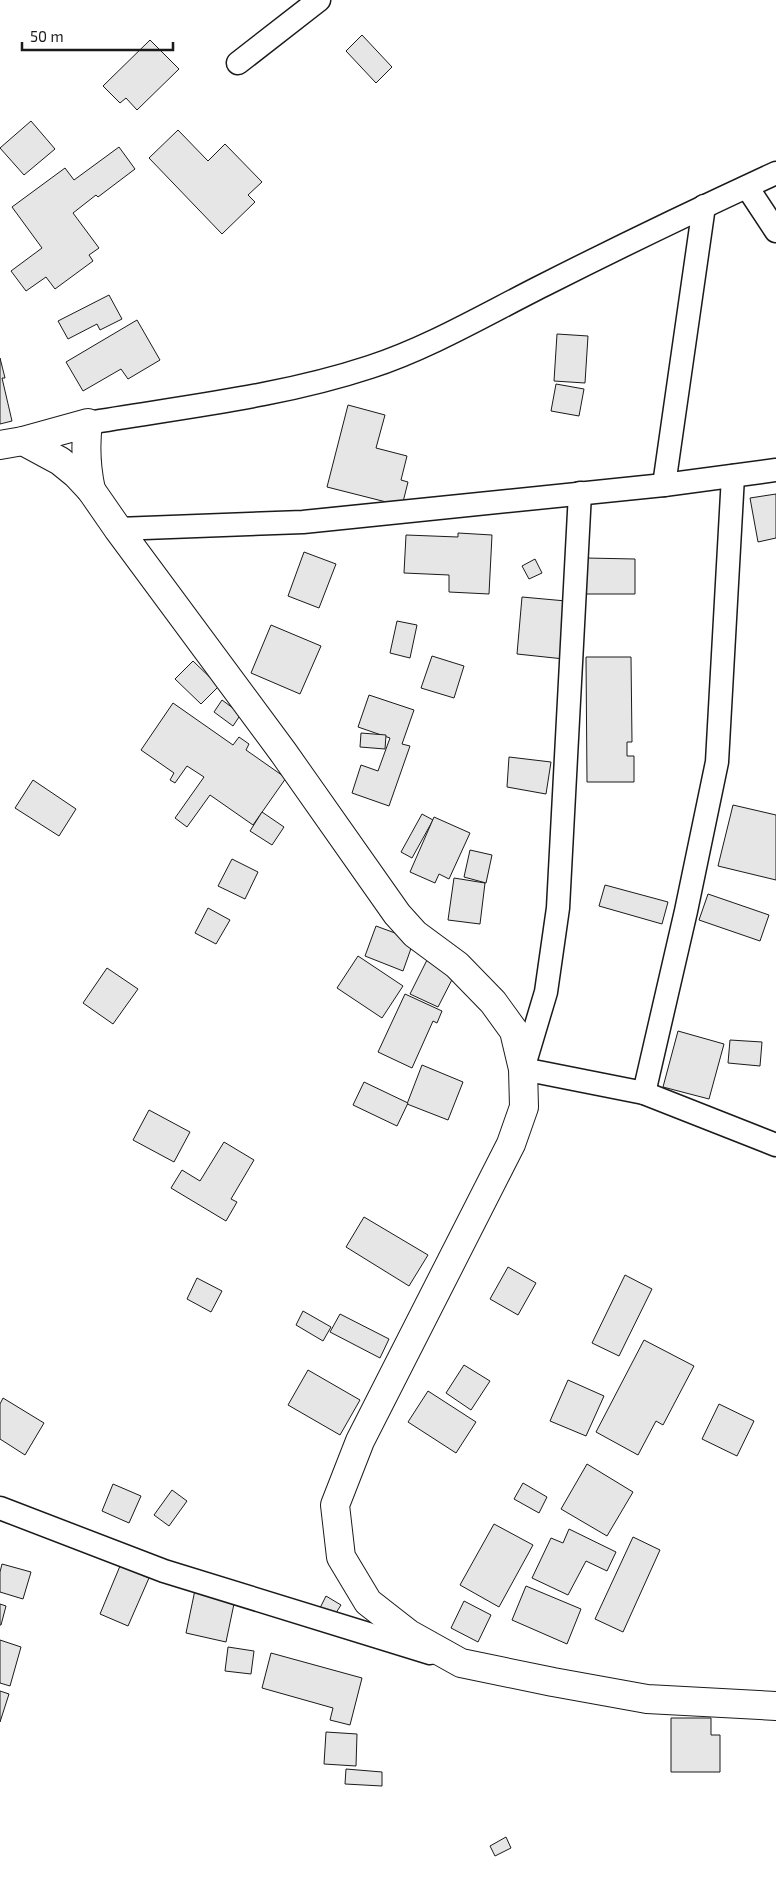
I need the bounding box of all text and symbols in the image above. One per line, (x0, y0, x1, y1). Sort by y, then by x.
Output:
scale bar (22, 20, 174, 52)
text: 50 m (30, 27, 64, 45)

